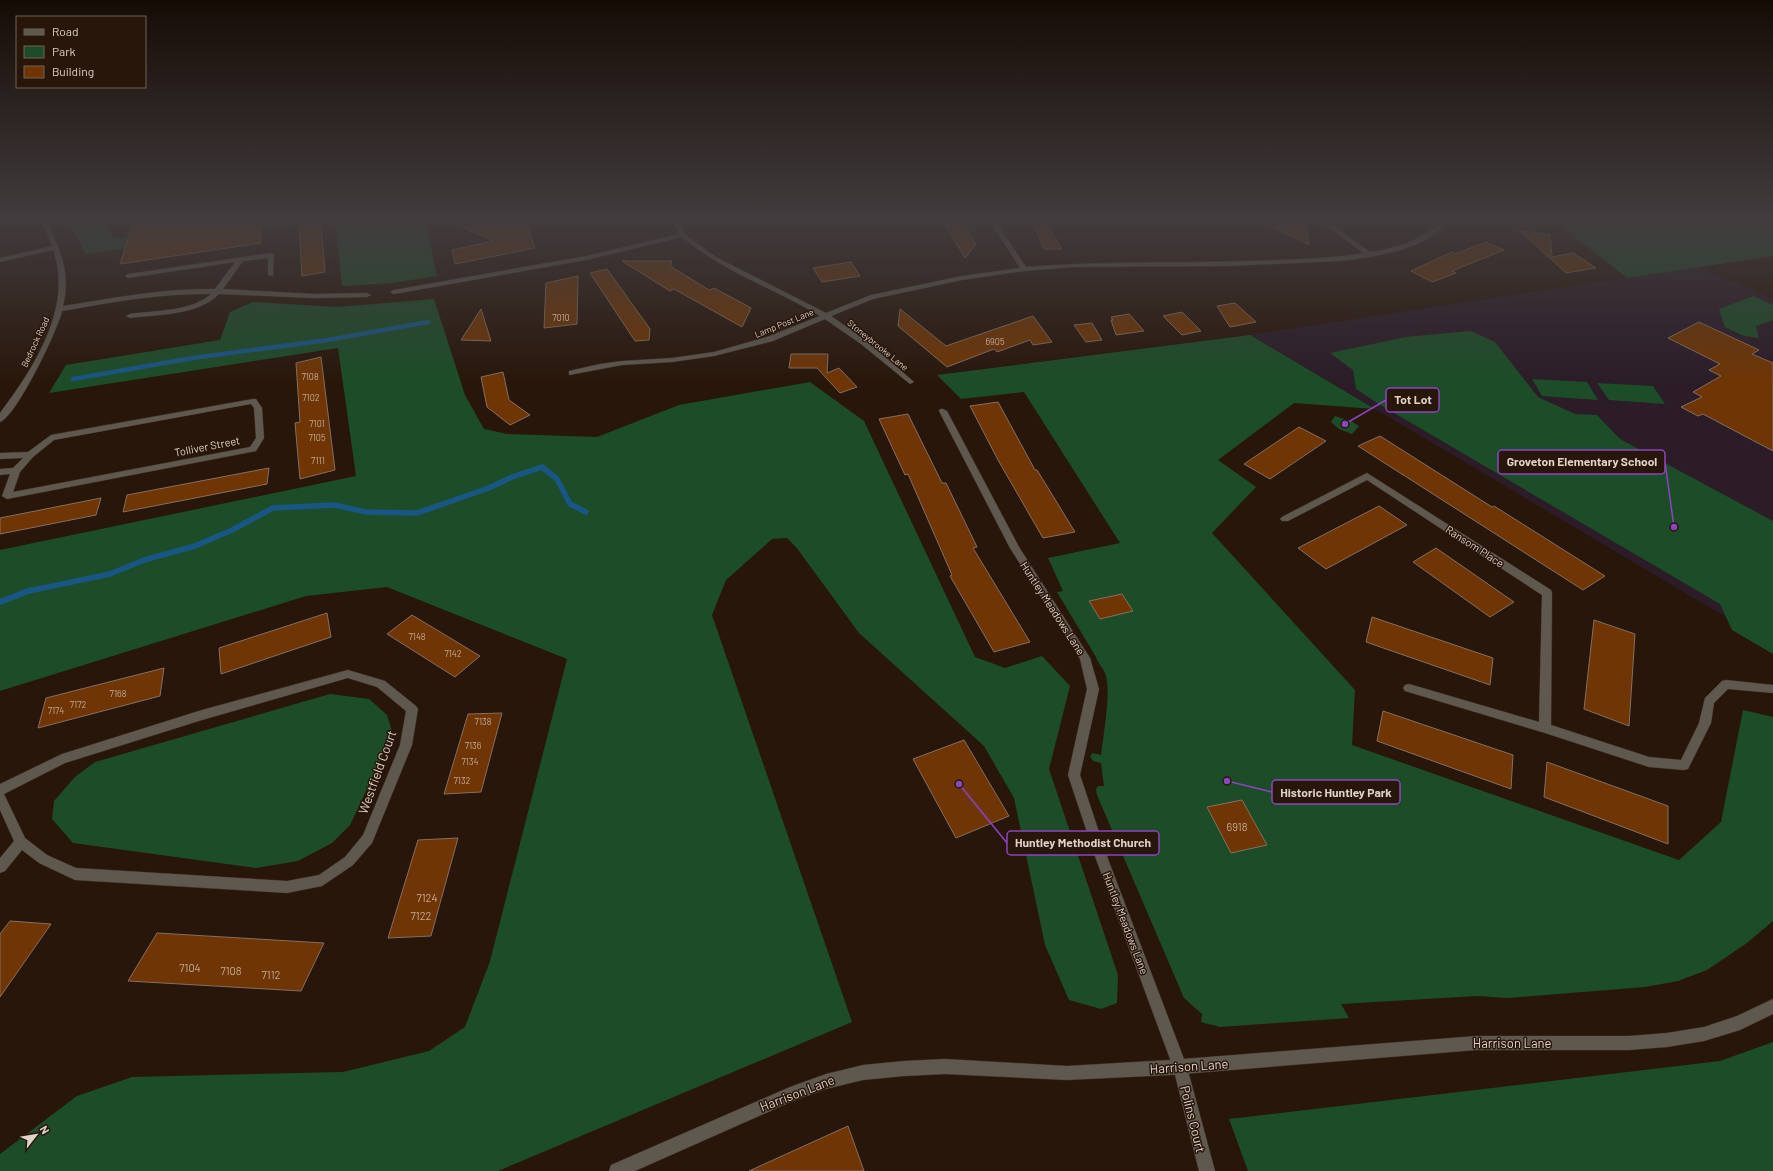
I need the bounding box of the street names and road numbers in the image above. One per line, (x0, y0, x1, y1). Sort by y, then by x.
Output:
street label: Lamp Post Lane (753, 306, 815, 340)
street label: Bedrock Road (19, 315, 52, 369)
street label: Stoneybrooke Lane (845, 317, 911, 373)
street label: Tolliver Street (173, 433, 241, 459)
street label: Ransom Place (1443, 522, 1507, 570)
street label: Huntley Meadows Lane (1018, 559, 1088, 657)
street label: Westfield Court (354, 728, 400, 816)
street label: Huntley Meadows Lane (1101, 870, 1152, 976)
street label: Harrison Lane (1473, 1035, 1551, 1051)
street label: Harrison Lane (1149, 1055, 1229, 1077)
street label: Harrison Lane (757, 1071, 837, 1115)
street label: Polins Court (1177, 1084, 1209, 1154)

